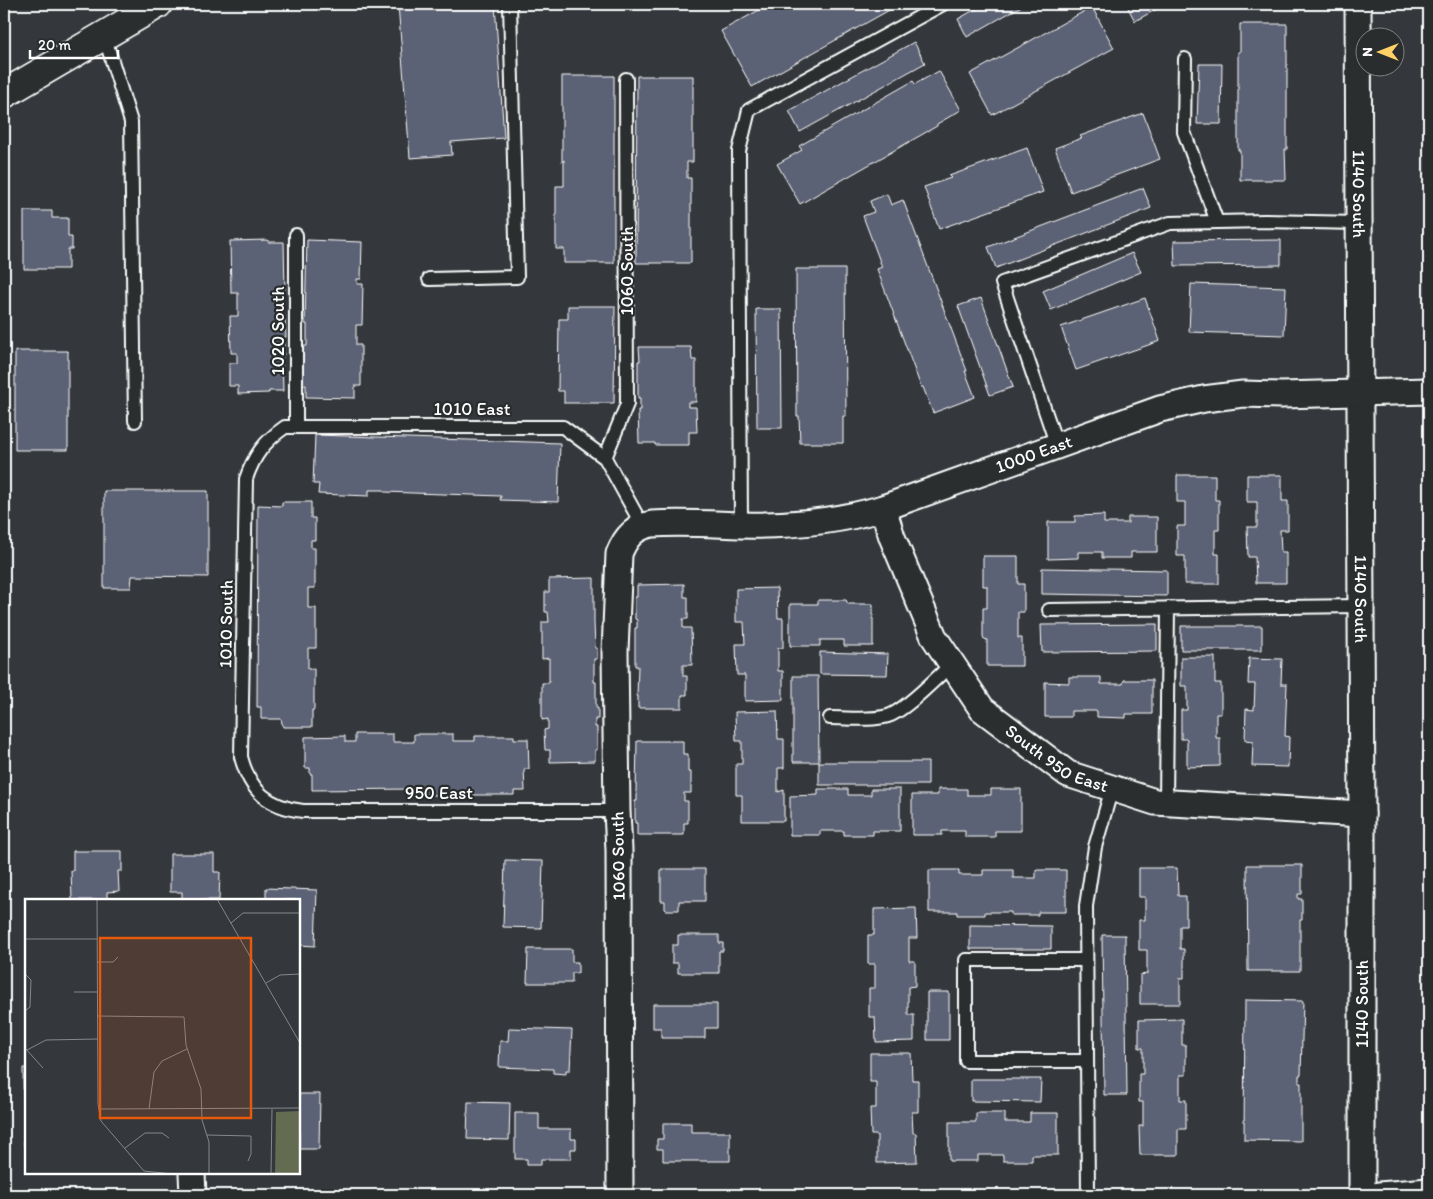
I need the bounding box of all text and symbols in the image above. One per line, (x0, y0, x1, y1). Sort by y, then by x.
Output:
scale bar (30, 28, 118, 60)
north arrow (1356, 28, 1406, 78)
text: 20 m (38, 36, 72, 54)
text: N (1359, 47, 1376, 57)
street label: 1140 South (1348, 150, 1370, 238)
street label: 1060 South (616, 226, 638, 316)
street label: 1020 South (267, 286, 289, 376)
street label: 1010 East (434, 398, 511, 420)
street label: 1000 East (993, 430, 1075, 478)
street label: 1140 South (1350, 555, 1372, 643)
street label: 1010 South (214, 580, 238, 668)
street label: South 950 East (1001, 720, 1111, 797)
street label: 950 East (405, 782, 473, 804)
street label: 1060 South (606, 811, 630, 901)
inset map (25, 899, 300, 1174)
street label: 1140 South (1351, 960, 1373, 1048)

